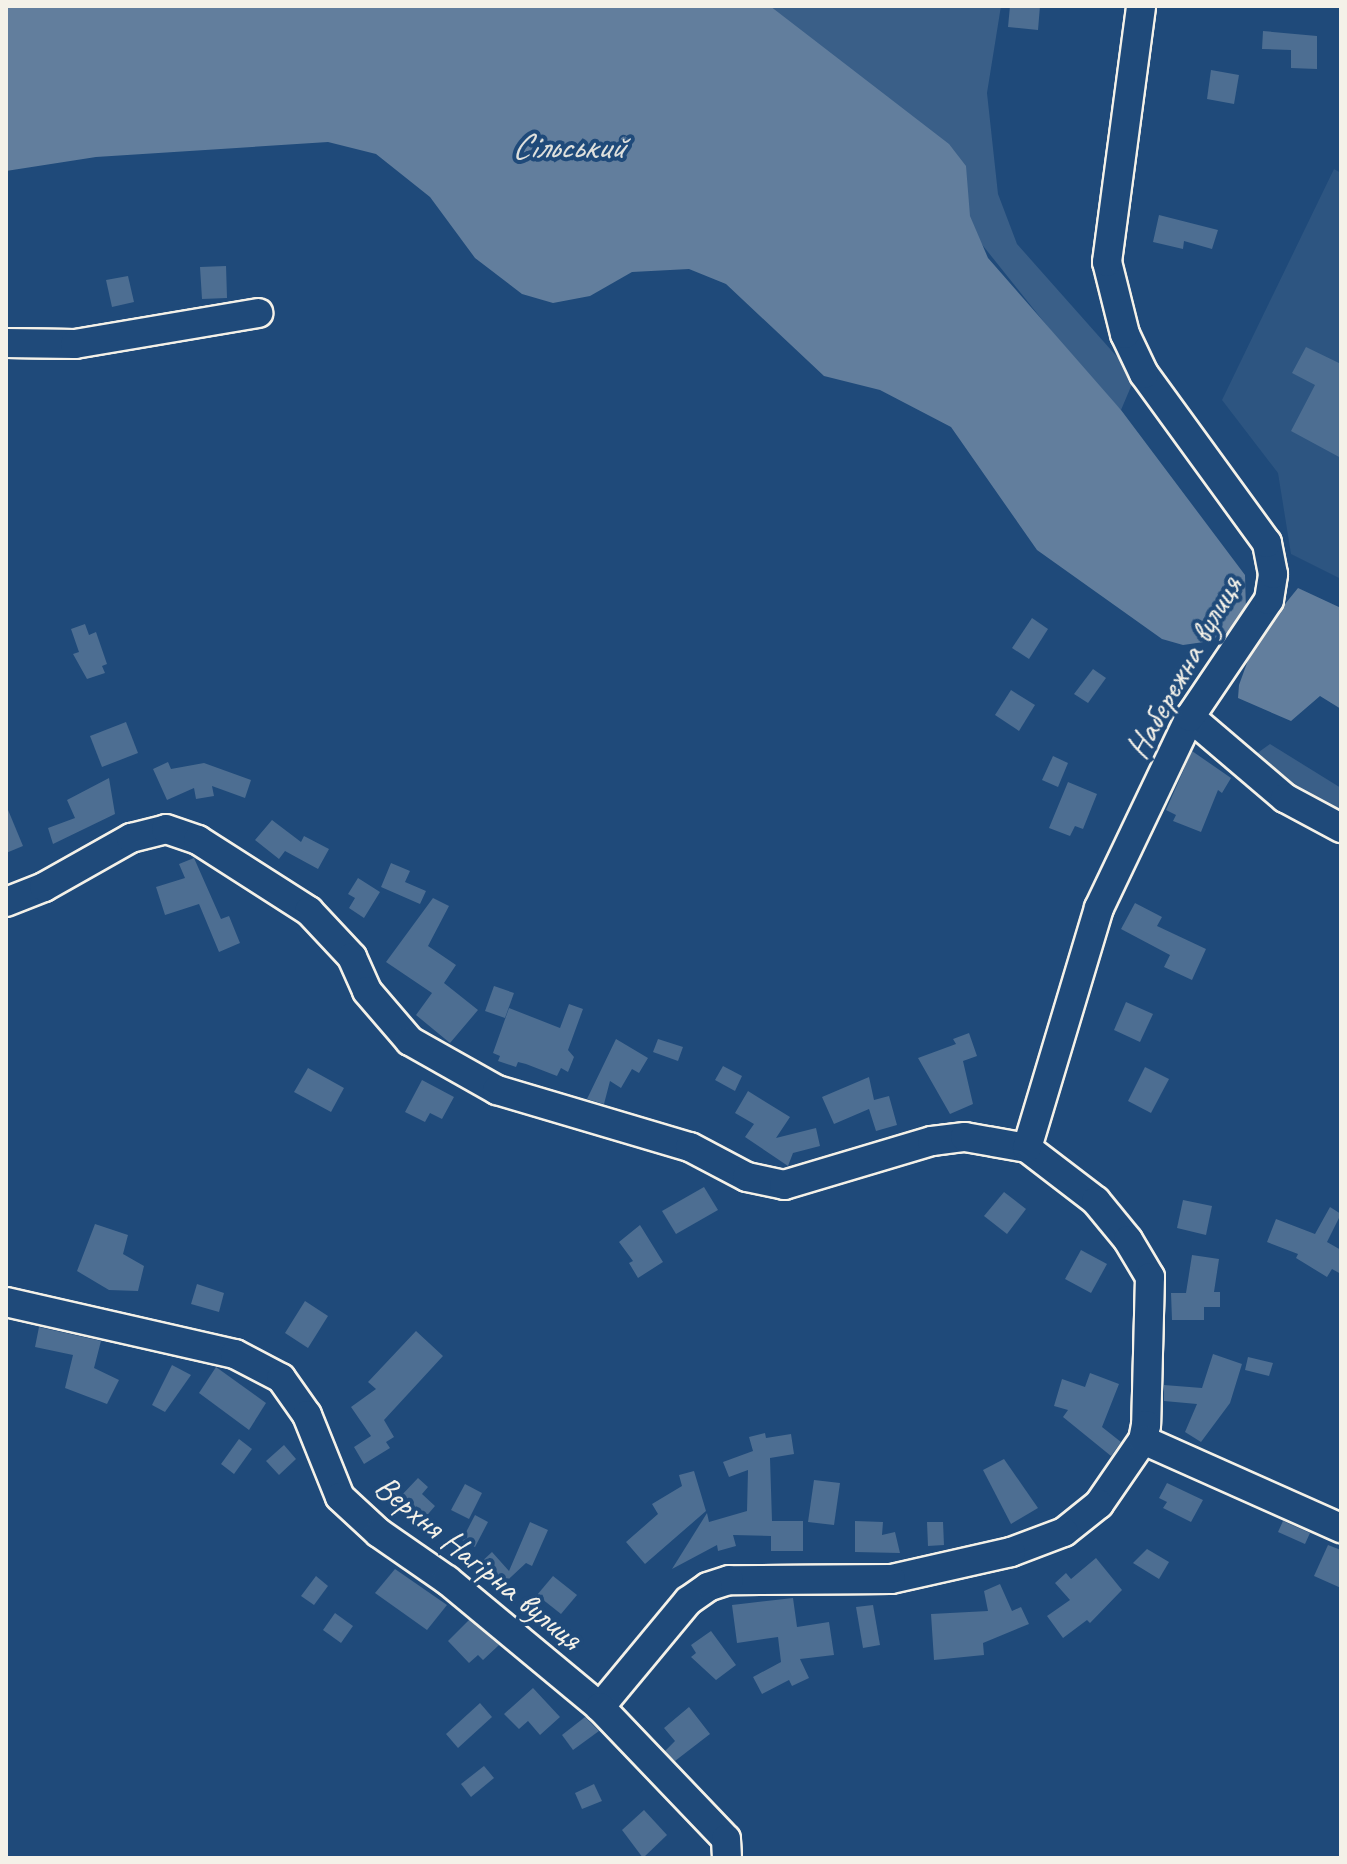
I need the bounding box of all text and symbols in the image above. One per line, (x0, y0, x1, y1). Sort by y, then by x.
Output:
water label: Сільський (511, 125, 625, 169)
street label: Набережна вулиця (1116, 568, 1250, 766)
street label: Верхня Нагірна вулиця (366, 1465, 592, 1659)

